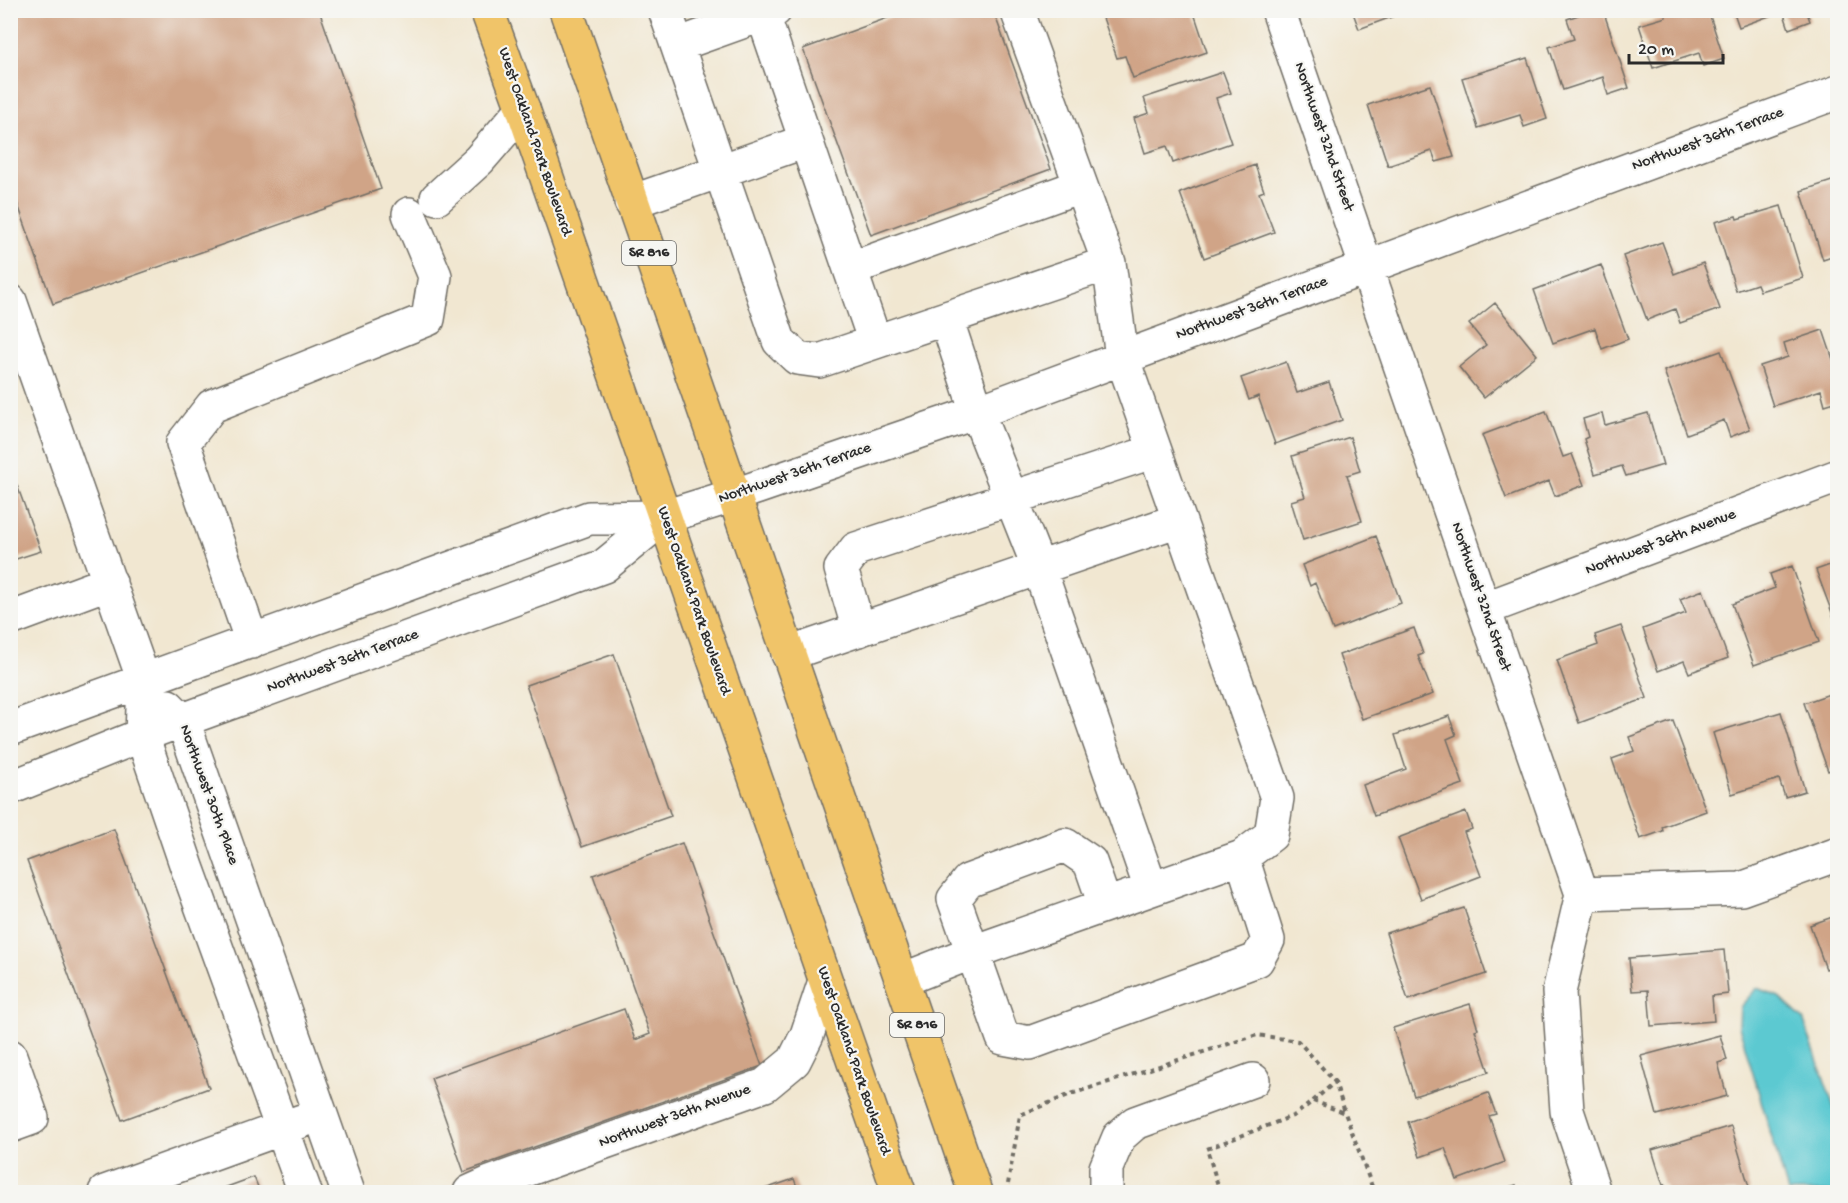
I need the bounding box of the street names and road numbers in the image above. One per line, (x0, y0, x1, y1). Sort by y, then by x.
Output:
street label: West Oakland Park Boulevard (493, 45, 576, 240)
street label: Northwest 32nd Street (1289, 60, 1358, 215)
street label: Northwest 36th Terrace (1630, 103, 1787, 176)
road number: SR 816 (622, 241, 676, 265)
street label: Northwest 36th Terrace (1174, 272, 1331, 345)
street label: Northwest 36th Terrace (716, 439, 874, 509)
street label: West Oakland Park Boulevard (652, 504, 735, 699)
street label: Northwest 36th Avenue (1583, 505, 1740, 581)
street label: Northwest 32nd Street (1446, 520, 1515, 675)
street label: Northwest 36th Terrace (265, 625, 422, 698)
street label: Northwest 30th Place (174, 722, 242, 868)
street label: West Oakland Park Boulevard (812, 964, 895, 1159)
road number: SR 816 (890, 1013, 944, 1037)
street label: Northwest 36th Avenue (597, 1080, 754, 1153)

